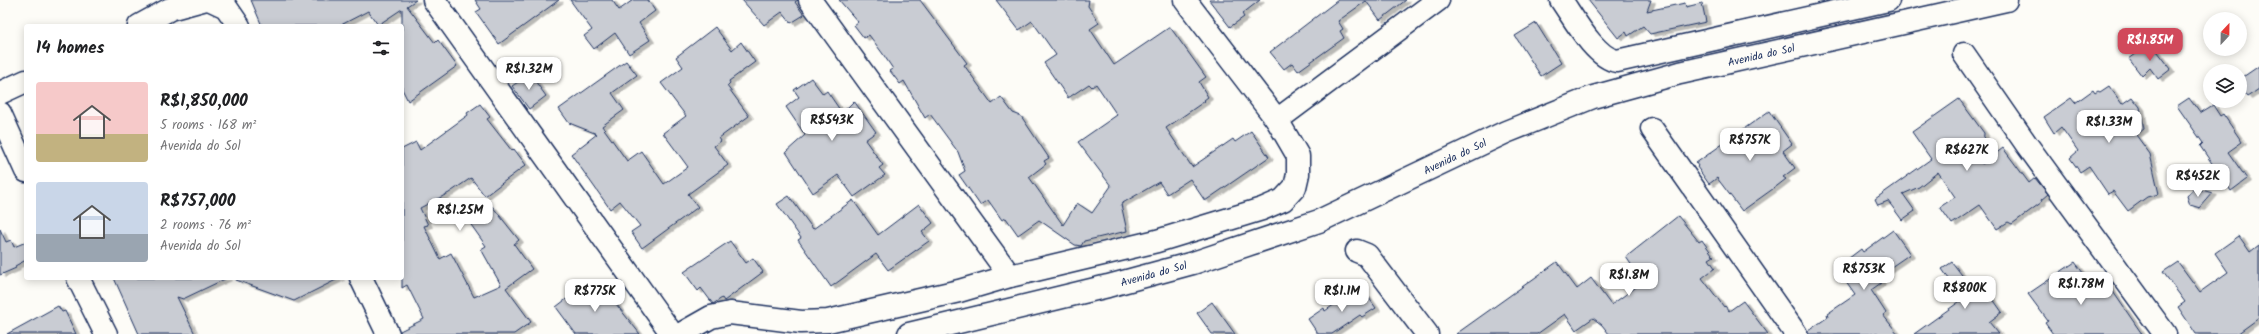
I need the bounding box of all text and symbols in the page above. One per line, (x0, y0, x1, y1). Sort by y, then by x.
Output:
north arrow (2203, 12, 2247, 56)
map controls (2203, 12, 2247, 108)
pin: R$1.85M (2113, 28, 2187, 62)
text: R$1.85M (2127, 30, 2173, 51)
text: 14 homes (36, 35, 104, 62)
icon: filters (370, 37, 392, 59)
street label: Avenida do Sol (1726, 39, 1797, 72)
pin: R$1.32M (492, 57, 566, 91)
text: R$1.32M (505, 59, 553, 80)
button: layers (2203, 64, 2247, 108)
text: R$1,850,000 (160, 88, 248, 115)
icon: home (68, 98, 116, 146)
pin: R$543K (799, 108, 865, 142)
text: R$543K (810, 110, 854, 131)
pin: R$1.33M (2072, 110, 2146, 144)
text: R$1.33M (2086, 112, 2132, 133)
text: 5 rooms · 168 m² (160, 115, 256, 136)
pin: R$757K (1717, 128, 1783, 162)
text: R$757K (1729, 130, 1771, 151)
street label: Avenida do Sol (1421, 134, 1490, 180)
text: Avenida do Sol (160, 136, 241, 157)
pin: R$627K (1934, 138, 2000, 172)
text: R$627K (1945, 140, 1989, 161)
pin: R$452K (2165, 164, 2231, 198)
text: R$452K (2176, 166, 2220, 187)
text: R$757,000 (160, 188, 236, 215)
icon: home (68, 198, 116, 246)
pin: R$1.25M (423, 198, 497, 232)
text: R$1.25M (437, 200, 483, 221)
text: 2 rooms · 76 m² (160, 215, 251, 236)
text: Avenida do Sol (160, 236, 241, 257)
street label: Avenida do Sol (1119, 257, 1190, 292)
pin: R$753K (1831, 257, 1897, 291)
text: R$753K (1842, 259, 1886, 280)
pin: R$1.8M (1596, 263, 1662, 297)
text: R$1.8M (1609, 265, 1649, 286)
pin: R$1.78M (2044, 272, 2118, 306)
text: R$1.78M (2058, 274, 2104, 295)
pin: R$800K (1932, 276, 1998, 310)
text: R$800K (1943, 278, 1987, 299)
pin: R$775K (562, 279, 628, 313)
pin: R$1.1M (1309, 279, 1375, 313)
text: R$775K (574, 281, 616, 302)
text: R$1.1M (1324, 281, 1360, 302)

